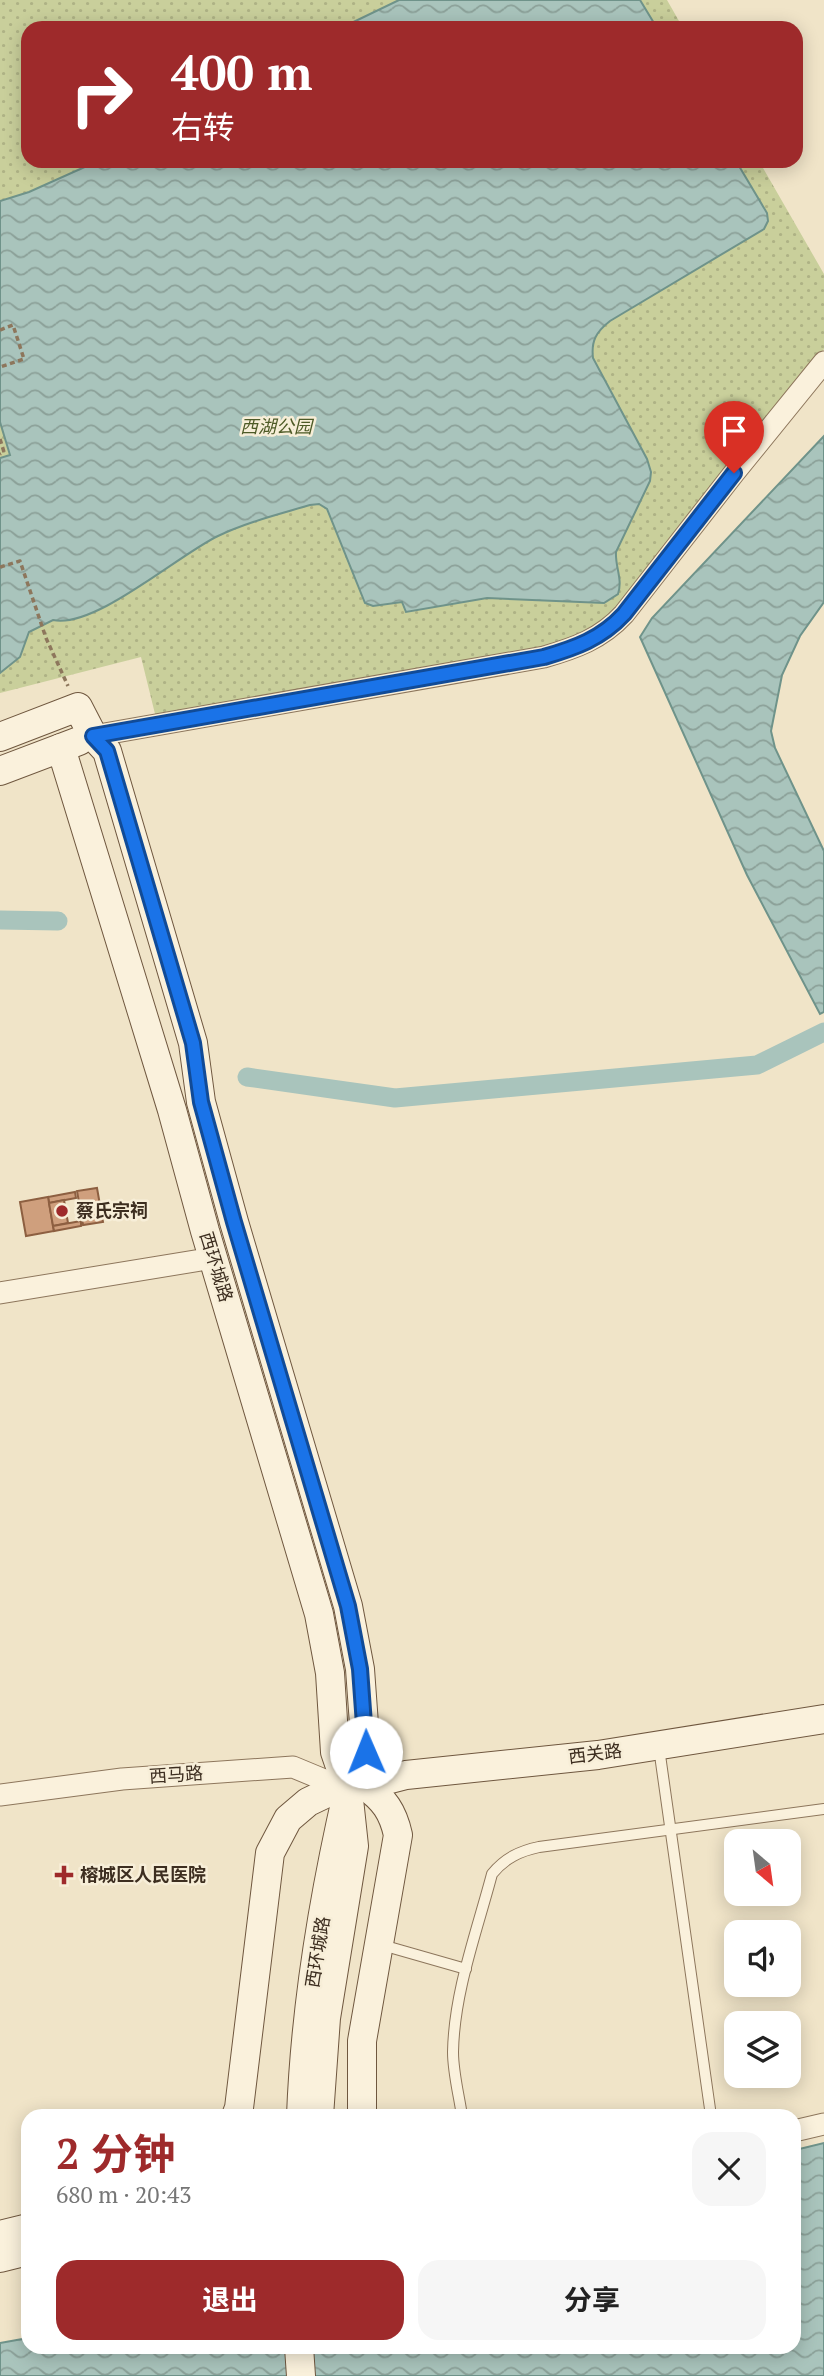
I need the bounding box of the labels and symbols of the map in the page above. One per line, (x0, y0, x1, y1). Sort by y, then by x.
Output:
pin (704, 401, 764, 473)
park label: 西湖公园 (240, 414, 315, 438)
place label: 蔡氏宗祠 (76, 1198, 148, 1222)
marker: 蔡氏宗祠 (54, 1203, 70, 1219)
street label: 西环城路 (195, 1229, 239, 1305)
position arrow (329, 1715, 403, 1789)
street label: 西关路 (567, 1738, 623, 1768)
street label: 西马路 (148, 1760, 204, 1788)
north arrow (724, 1829, 802, 1906)
place label: 榕城区人民医院 (80, 1862, 206, 1886)
marker: 榕城区人民医院 (54, 1865, 74, 1885)
street label: 西环城路 (300, 1914, 334, 1989)

